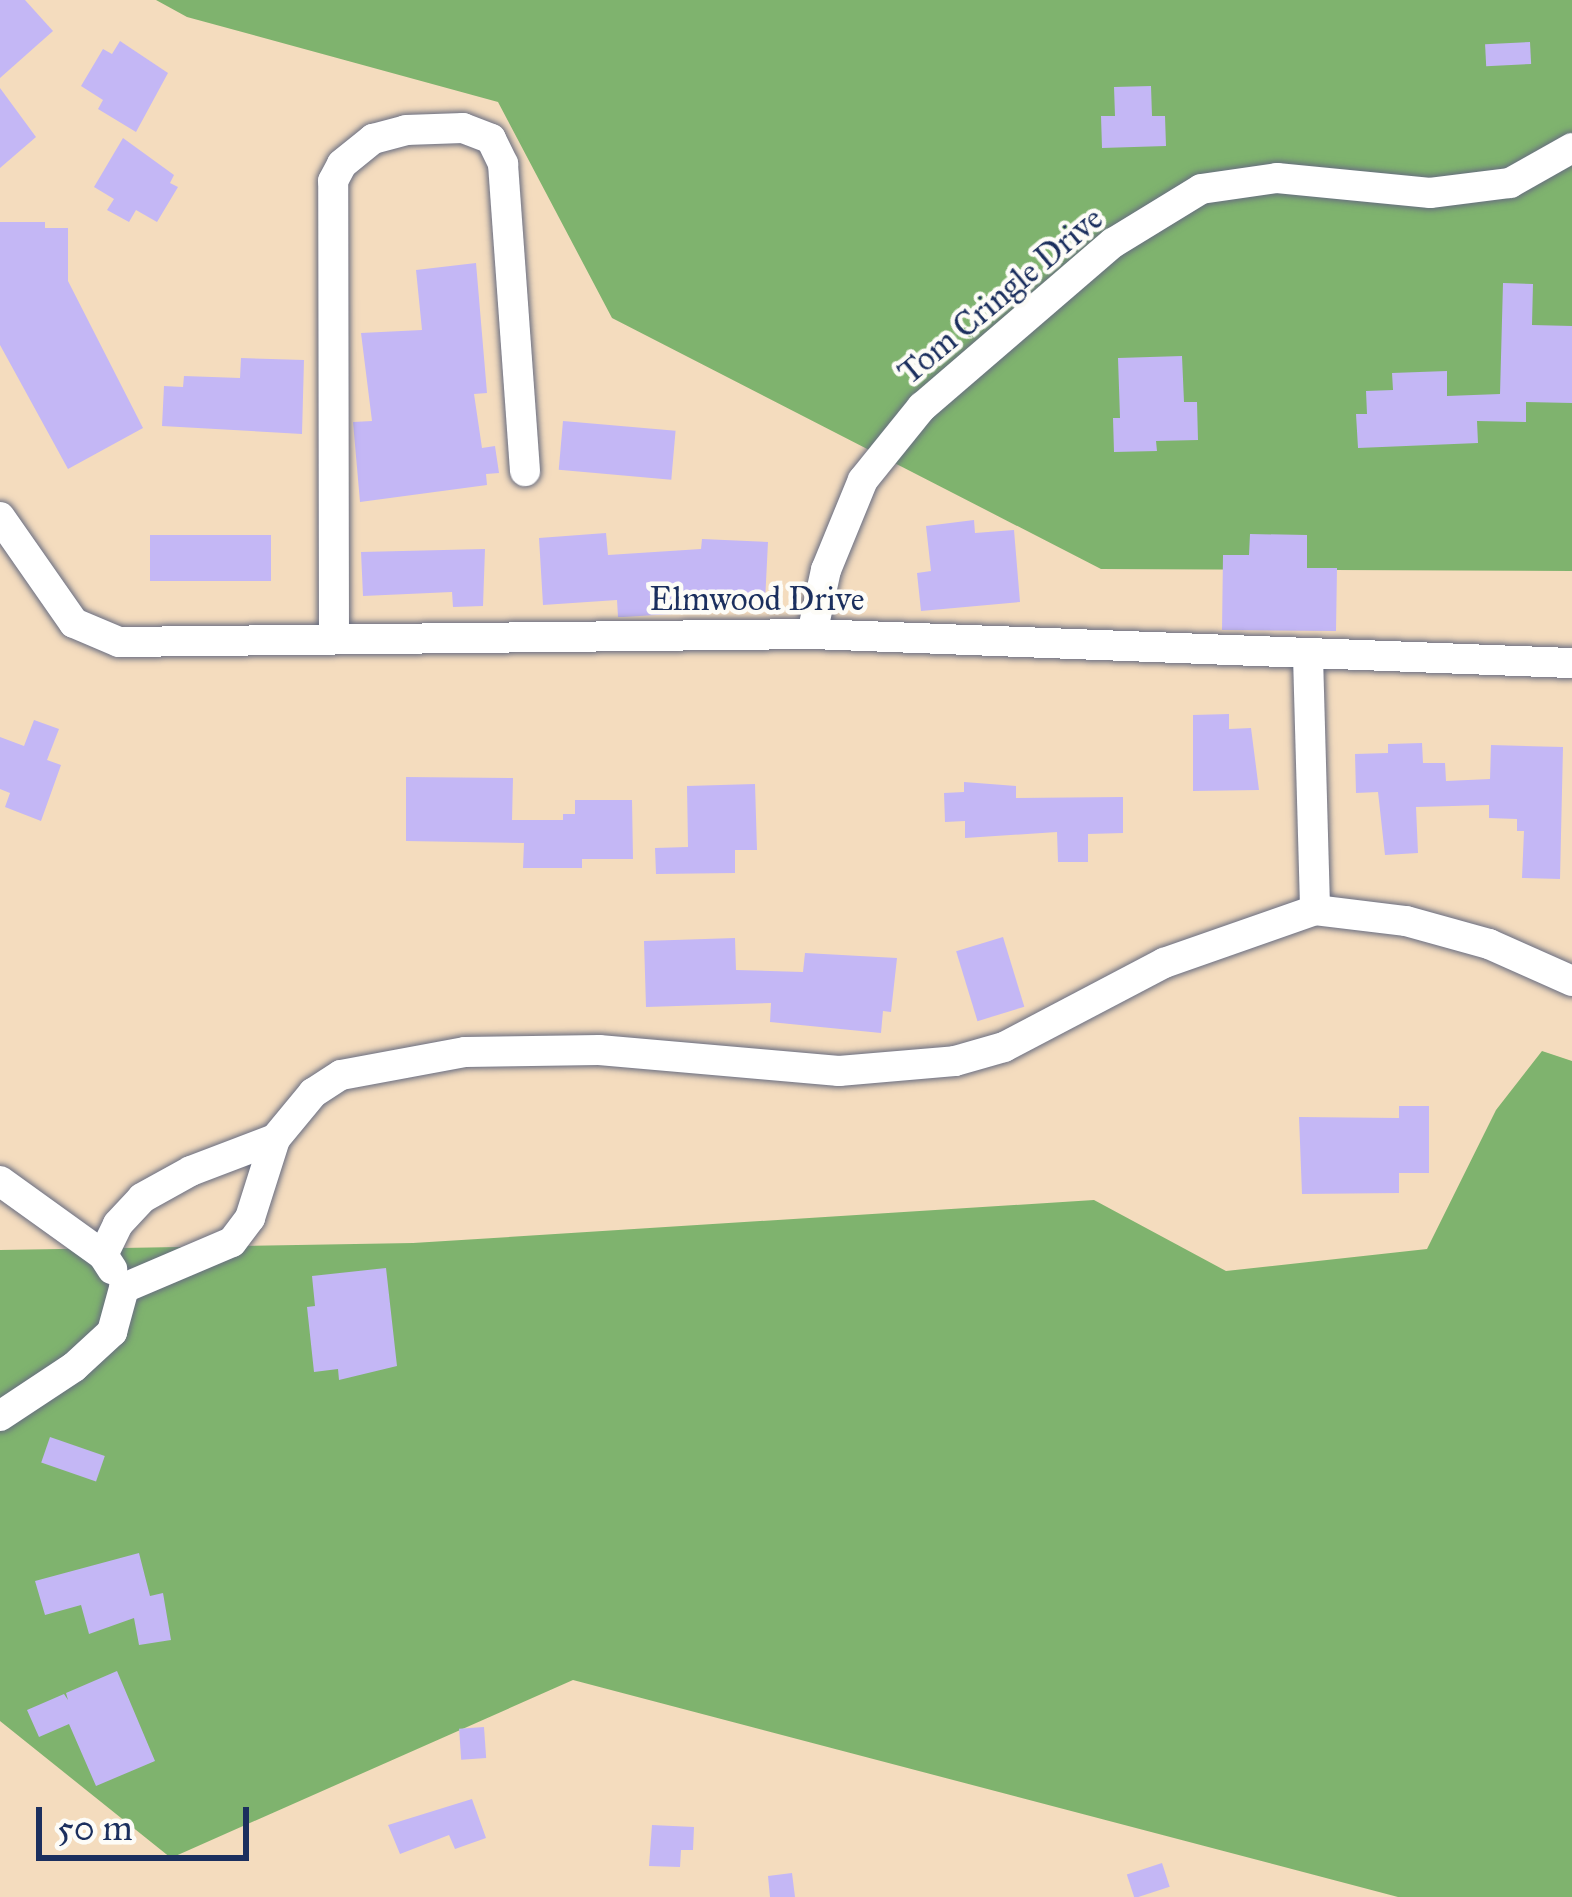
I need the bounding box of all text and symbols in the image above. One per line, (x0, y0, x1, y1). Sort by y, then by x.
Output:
street label: Tom Cringle Drive (891, 199, 1111, 393)
street label: Elmwood Drive (649, 580, 865, 620)
scale bar (42, 1783, 255, 1857)
text: 50 m (57, 1806, 133, 1850)

